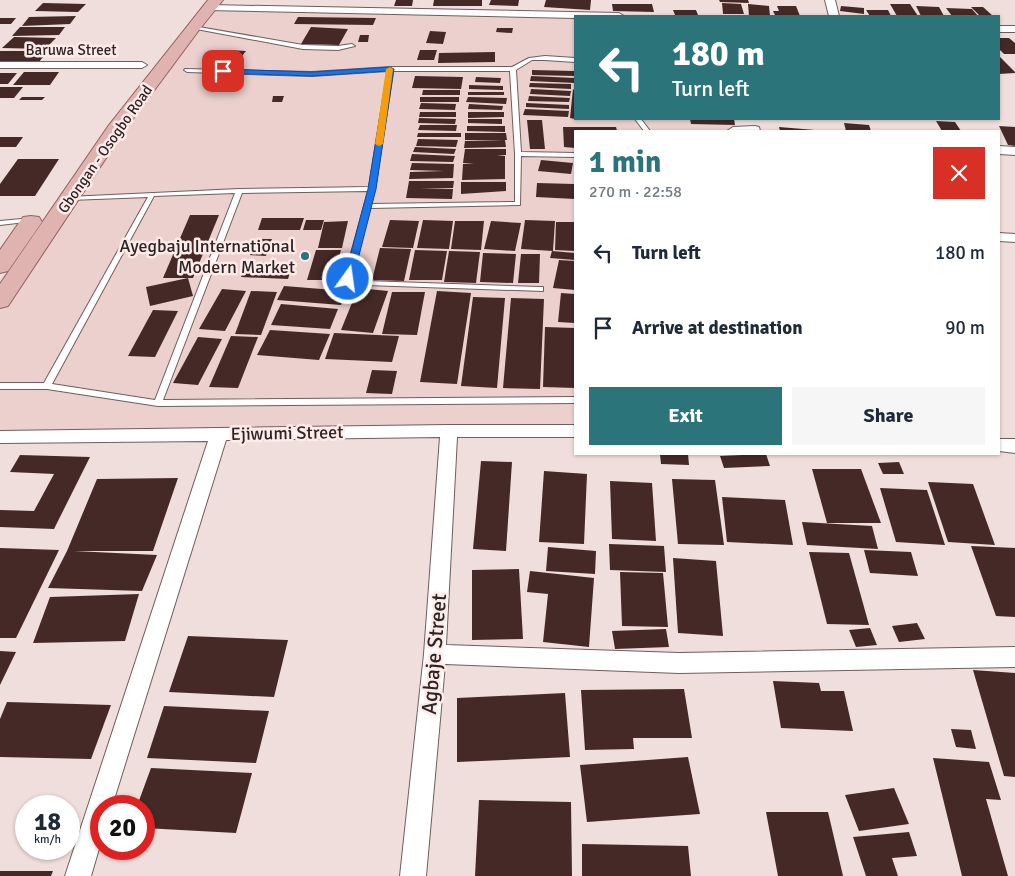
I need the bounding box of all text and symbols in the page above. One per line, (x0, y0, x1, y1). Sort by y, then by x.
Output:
text: 180 m (672, 32, 765, 75)
icon: left (589, 35, 654, 100)
street label: Baruwa Street (25, 41, 117, 59)
pin (202, 50, 244, 92)
icon: arrive (209, 57, 237, 85)
text: Turn left (672, 75, 750, 102)
street label: Gbongan - Osogbo Road (54, 81, 156, 217)
text: 1 min (589, 144, 661, 181)
button: close (933, 147, 985, 199)
text: 270 m · 22:58 (589, 182, 682, 202)
place label: Ayegbaju International Modern Market (120, 235, 295, 278)
icon: left (589, 239, 617, 267)
text: Turn left (632, 241, 701, 265)
text: 180 m (935, 241, 985, 265)
marker: Ayegbaju International Modern Market (299, 250, 311, 262)
position arrow (321, 252, 373, 304)
icon: arrive (589, 314, 617, 342)
text: Arrive at destination (632, 316, 803, 340)
text: 90 m (945, 316, 985, 340)
button: Exit (589, 387, 782, 445)
button: Share (792, 387, 985, 445)
street label: Ejiwumi Street (230, 421, 344, 445)
street label: Agbaje Street (416, 592, 452, 716)
speed limit sign: 20 (90, 795, 155, 860)
text: 18 (34, 806, 61, 837)
text: km/h (34, 832, 61, 847)

